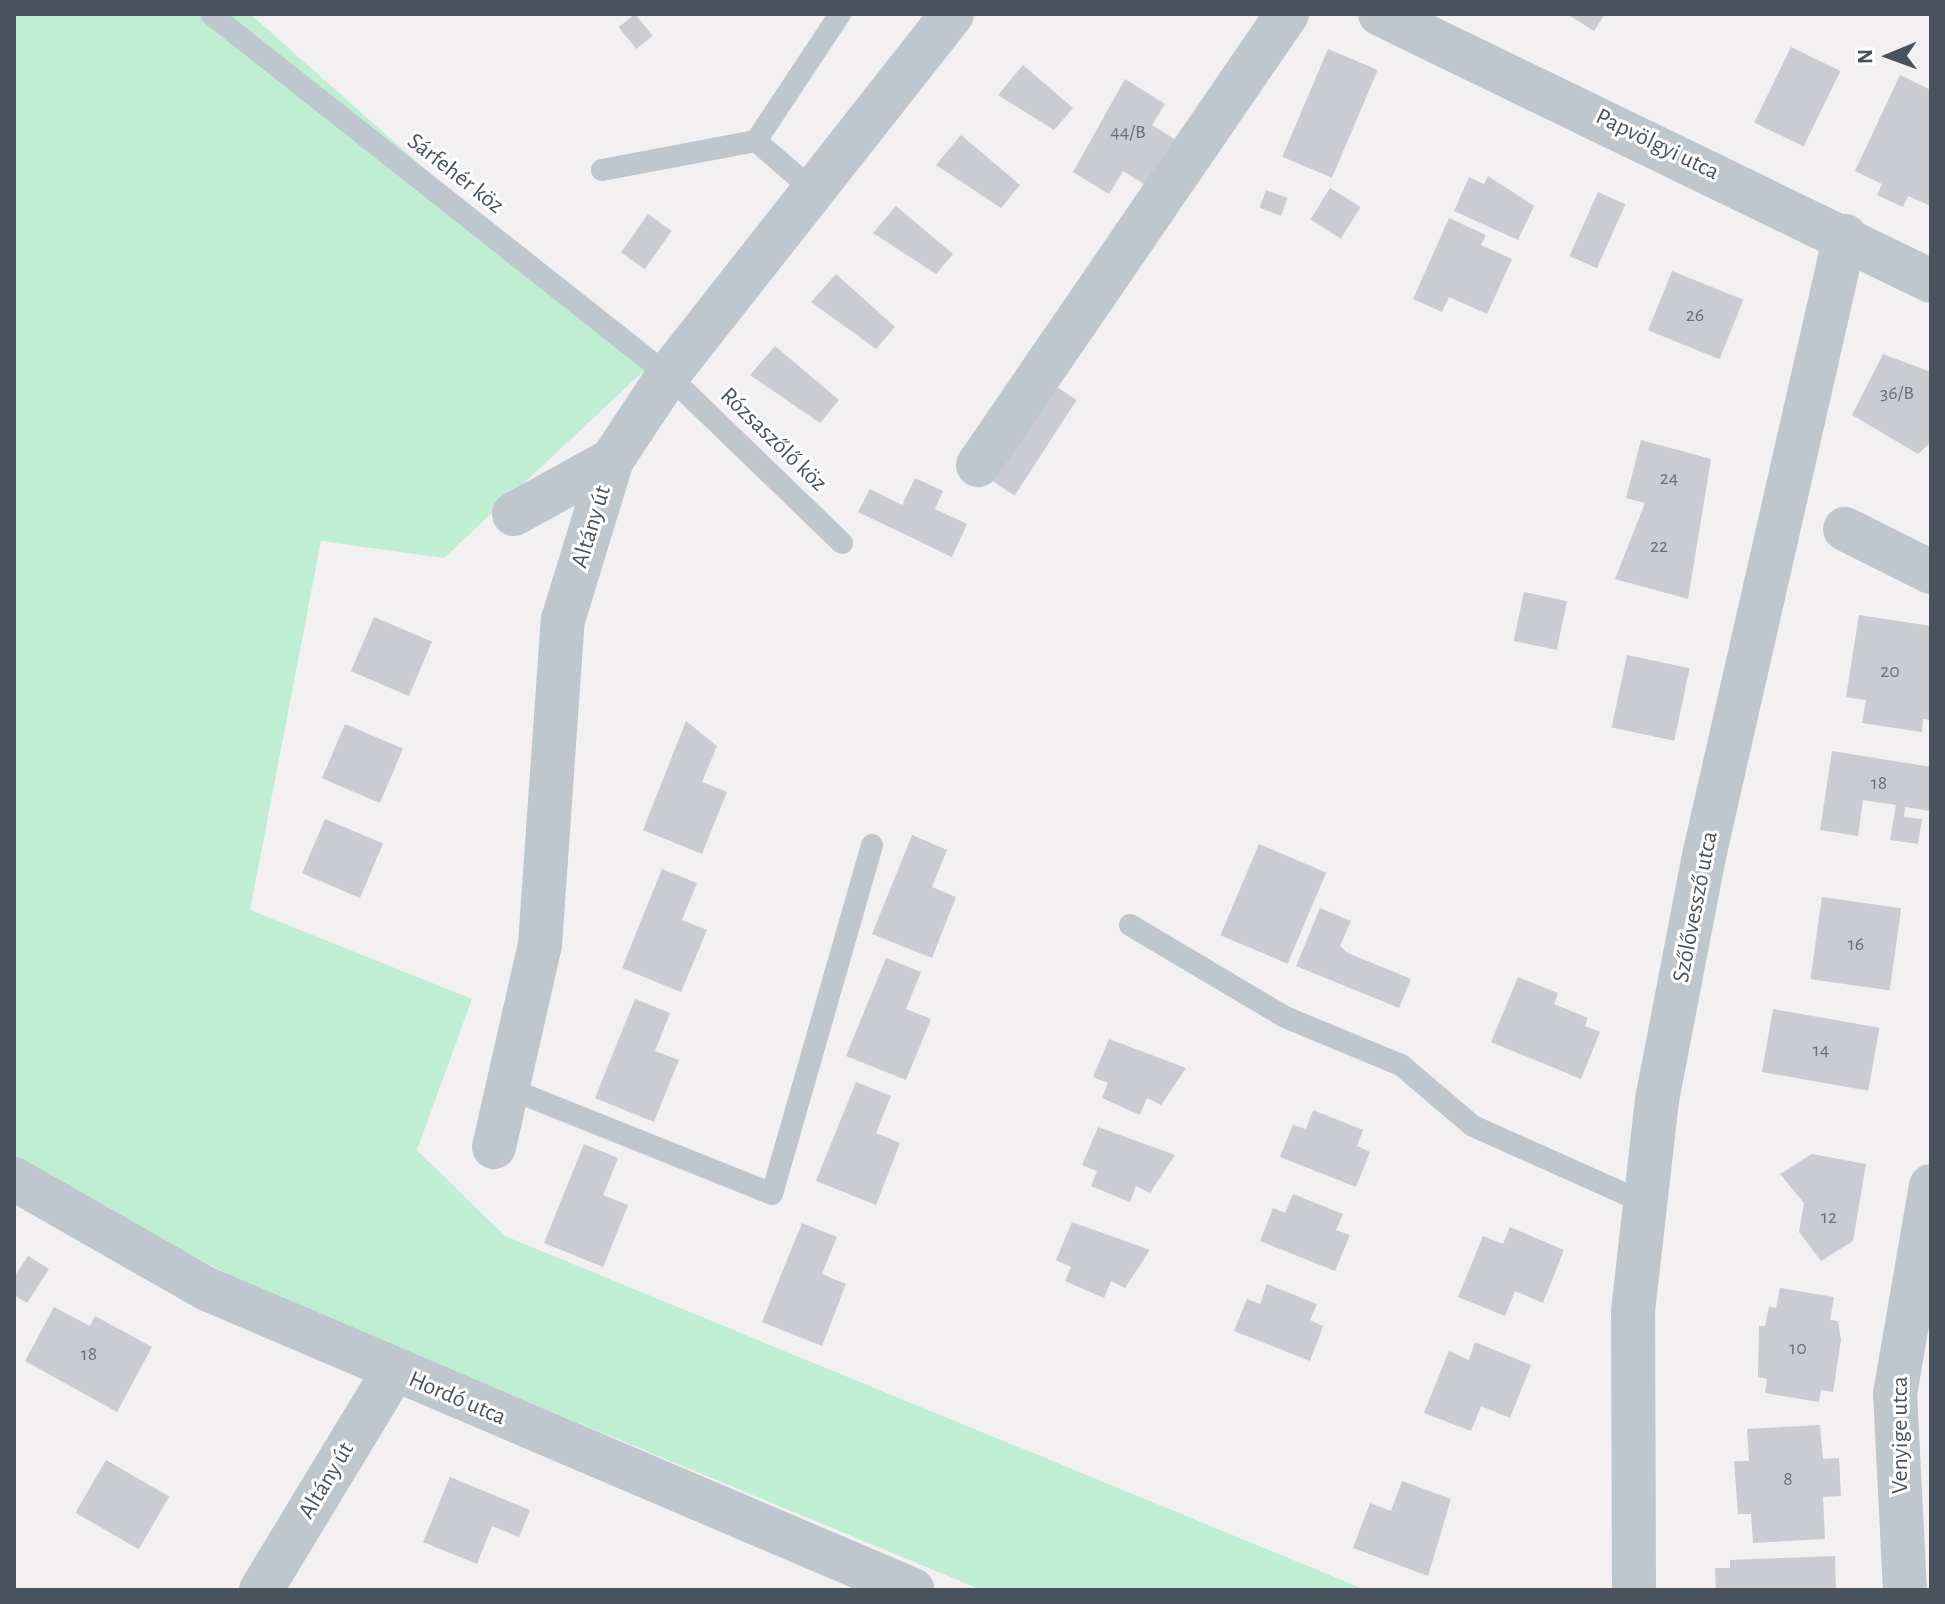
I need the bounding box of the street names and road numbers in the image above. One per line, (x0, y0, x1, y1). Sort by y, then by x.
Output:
street label: Papvölgyi utca (1591, 103, 1723, 187)
street label: Sárfehér köz (401, 127, 509, 221)
street label: Rózsaszőlő köz (714, 382, 832, 498)
street label: Altány út (566, 482, 618, 572)
street label: Szőlővessző utca (1667, 829, 1725, 985)
street label: Hordó utca (404, 1366, 510, 1432)
street label: Venyige utca (1887, 1376, 1915, 1494)
street label: Altány út (293, 1437, 361, 1525)

